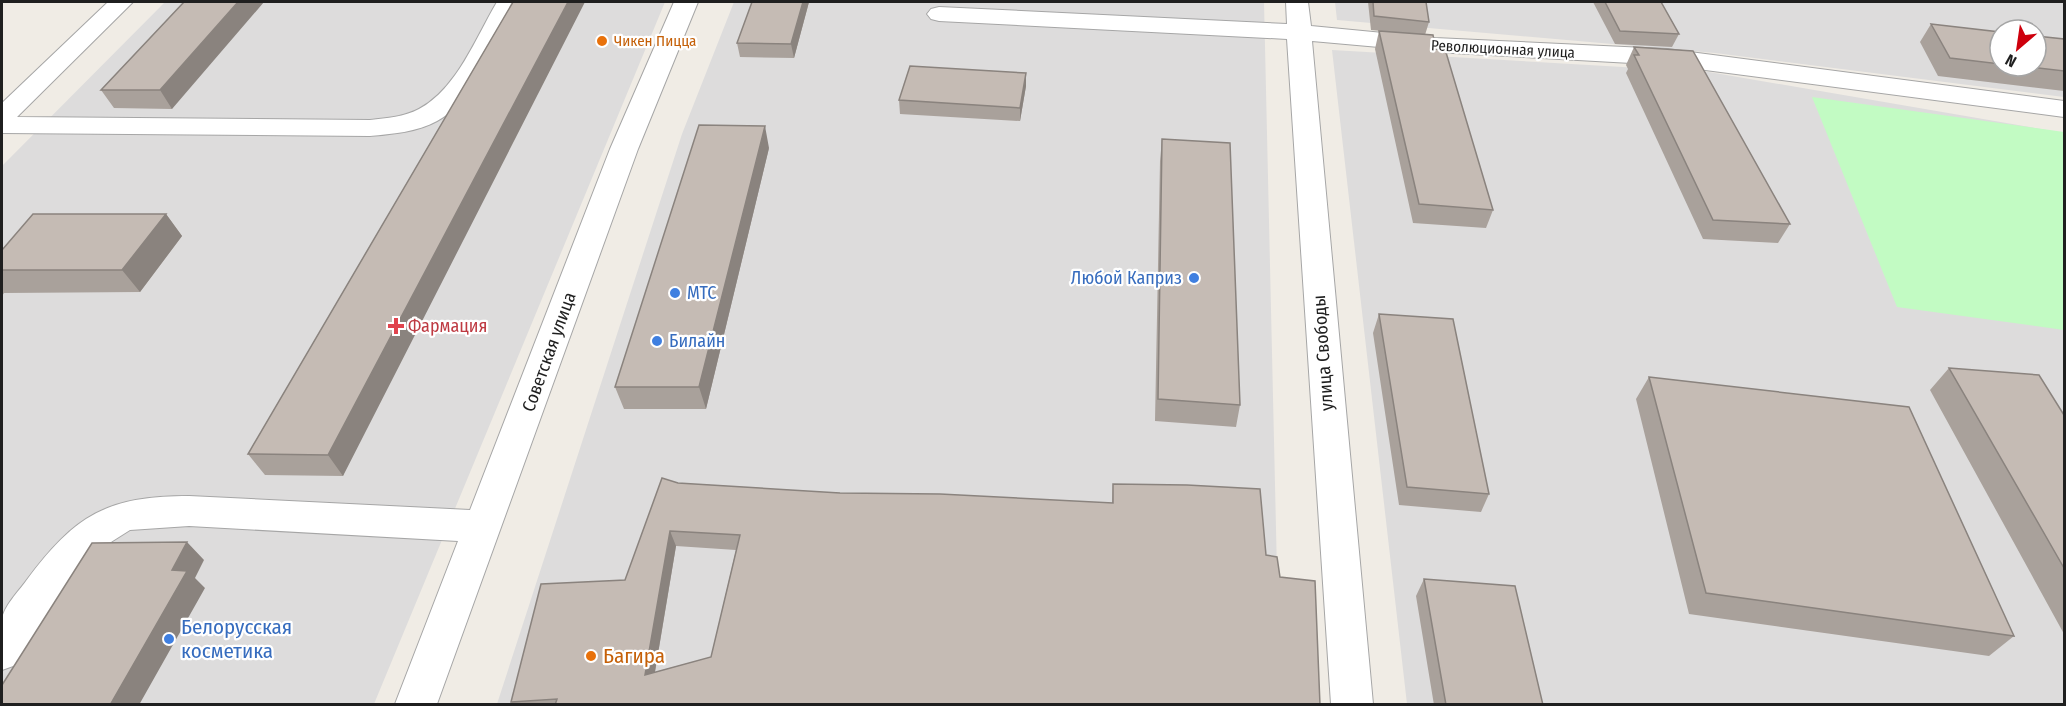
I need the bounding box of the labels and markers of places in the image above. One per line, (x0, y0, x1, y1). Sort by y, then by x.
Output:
place label: Чикен Пицца (614, 32, 696, 50)
marker: Чикен Пицца (595, 34, 609, 48)
place label: Любой Каприз (1071, 267, 1182, 289)
marker: Любой Каприз (1187, 271, 1201, 285)
place label: МТС (687, 282, 716, 304)
marker: МТС (668, 286, 682, 300)
place label: Фармация (408, 315, 487, 337)
marker: Фармация (389, 319, 403, 333)
place label: Билайн (669, 330, 725, 352)
marker: Билайн (650, 334, 664, 348)
place label: Белорусская косметика (181, 614, 292, 664)
marker: Белорусская косметика (162, 632, 176, 646)
place label: Багира (603, 643, 665, 669)
marker: Багира (584, 649, 598, 663)

